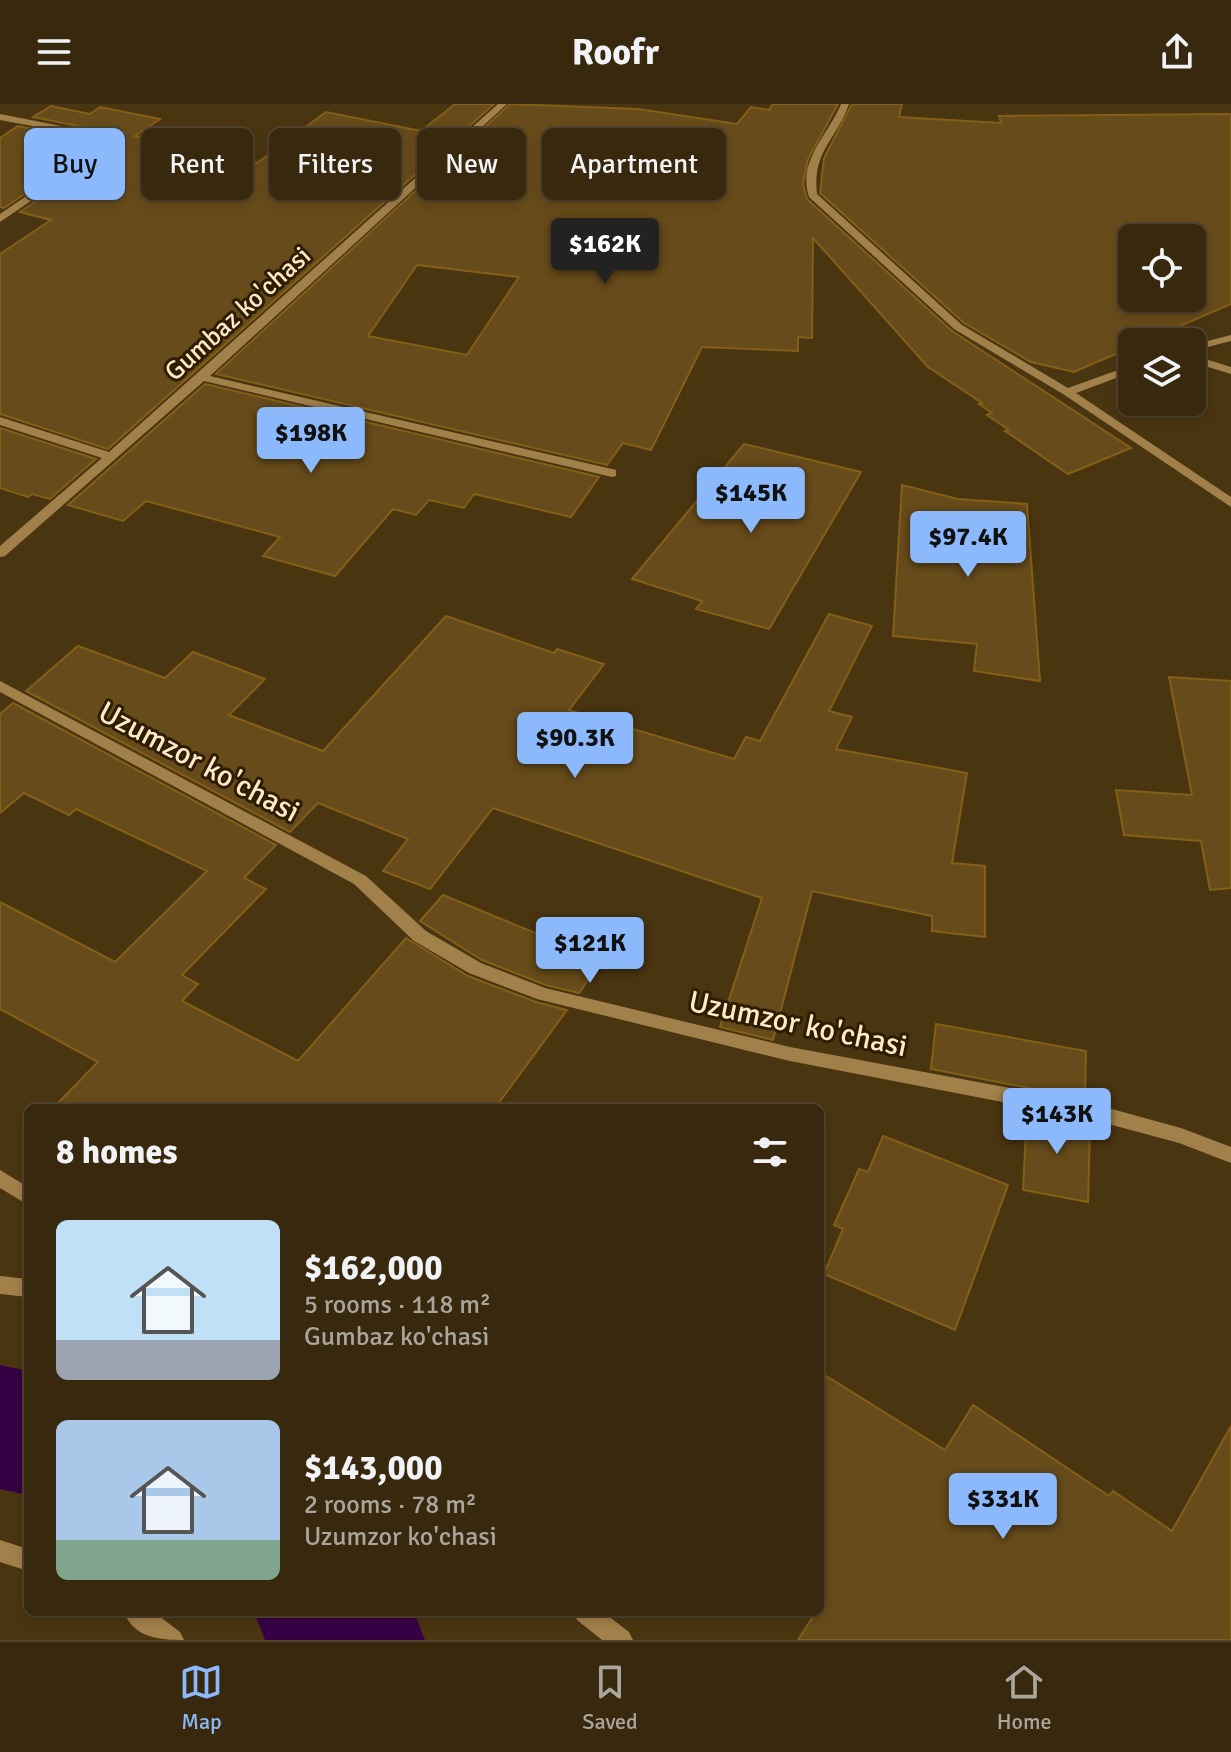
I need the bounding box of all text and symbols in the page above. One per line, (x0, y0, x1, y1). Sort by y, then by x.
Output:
icon: menu (32, 30, 76, 74)
text: Roofr (572, 30, 659, 75)
icon: share (1155, 30, 1199, 74)
chip: Buy (24, 128, 125, 200)
chip: Rent (141, 128, 253, 200)
chip: Filters (269, 128, 401, 200)
chip: New (417, 128, 526, 200)
chip: Apartment (542, 128, 726, 200)
pin: $162K (549, 218, 661, 286)
map controls (1118, 224, 1206, 416)
button: locate (1118, 224, 1206, 312)
text: $162K (569, 228, 641, 260)
street label: Gumbaz ko'chasi (158, 240, 318, 388)
button: layers (1118, 328, 1206, 416)
pin: $198K (255, 407, 367, 475)
text: $198K (275, 417, 347, 449)
pin: $145K (695, 467, 807, 535)
text: $145K (715, 477, 787, 509)
pin: $97.4K (903, 511, 1033, 579)
text: $97.4K (928, 521, 1008, 553)
street label: Uzumzor ko'chasi (92, 693, 306, 831)
pin: $90.3K (510, 712, 640, 780)
text: $90.3K (535, 722, 615, 754)
pin: $121K (534, 917, 646, 985)
text: $121K (554, 927, 626, 959)
street label: Uzumzor ko'chasi (685, 983, 911, 1065)
pin: $143K (1001, 1088, 1113, 1156)
text: $143K (1021, 1098, 1093, 1130)
icon: filters (748, 1130, 792, 1174)
text: 8 homes (56, 1131, 177, 1173)
text: $162,000 (304, 1247, 443, 1289)
icon: home (120, 1252, 216, 1348)
text: 5 rooms · 118 m² (304, 1289, 491, 1321)
text: Gumbaz ko'chasi (304, 1321, 489, 1353)
text: $143,000 (304, 1447, 443, 1489)
icon: home (120, 1452, 216, 1548)
pin: $331K (947, 1473, 1059, 1541)
text: $331K (967, 1483, 1039, 1515)
text: 2 rooms · 78 m² (304, 1489, 477, 1521)
text: Uzumzor ko'chasi (304, 1521, 497, 1553)
tab: Map (179, 1660, 223, 1735)
tab: Saved (582, 1660, 638, 1735)
tab: Home (997, 1660, 1052, 1735)

